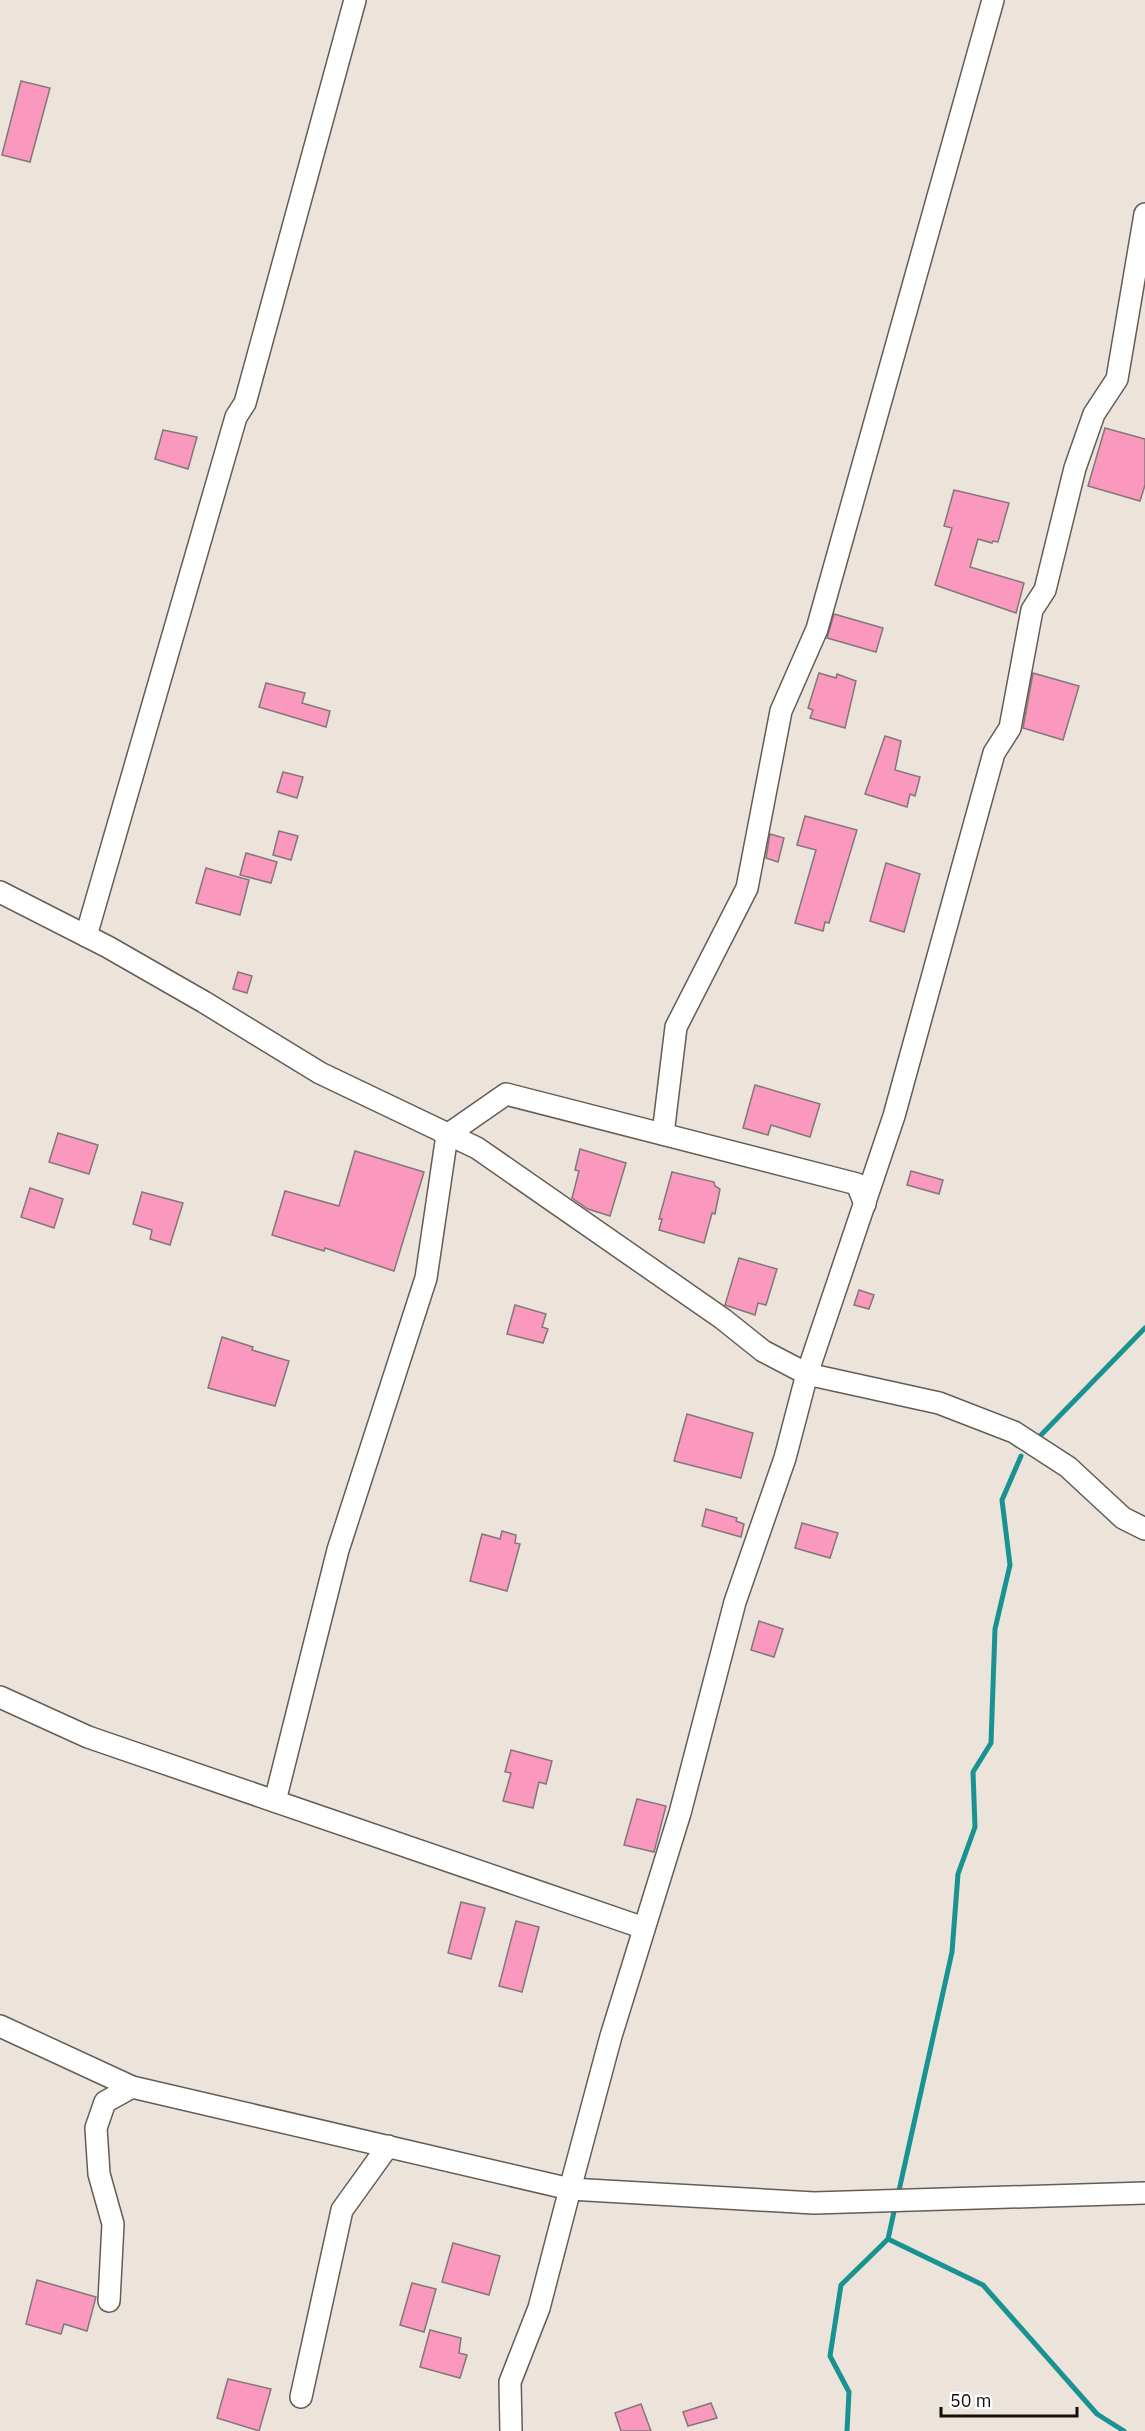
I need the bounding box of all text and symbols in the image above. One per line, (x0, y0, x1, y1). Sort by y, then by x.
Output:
scale bar (941, 2380, 1078, 2418)
text: 50 m (950, 2389, 992, 2412)

